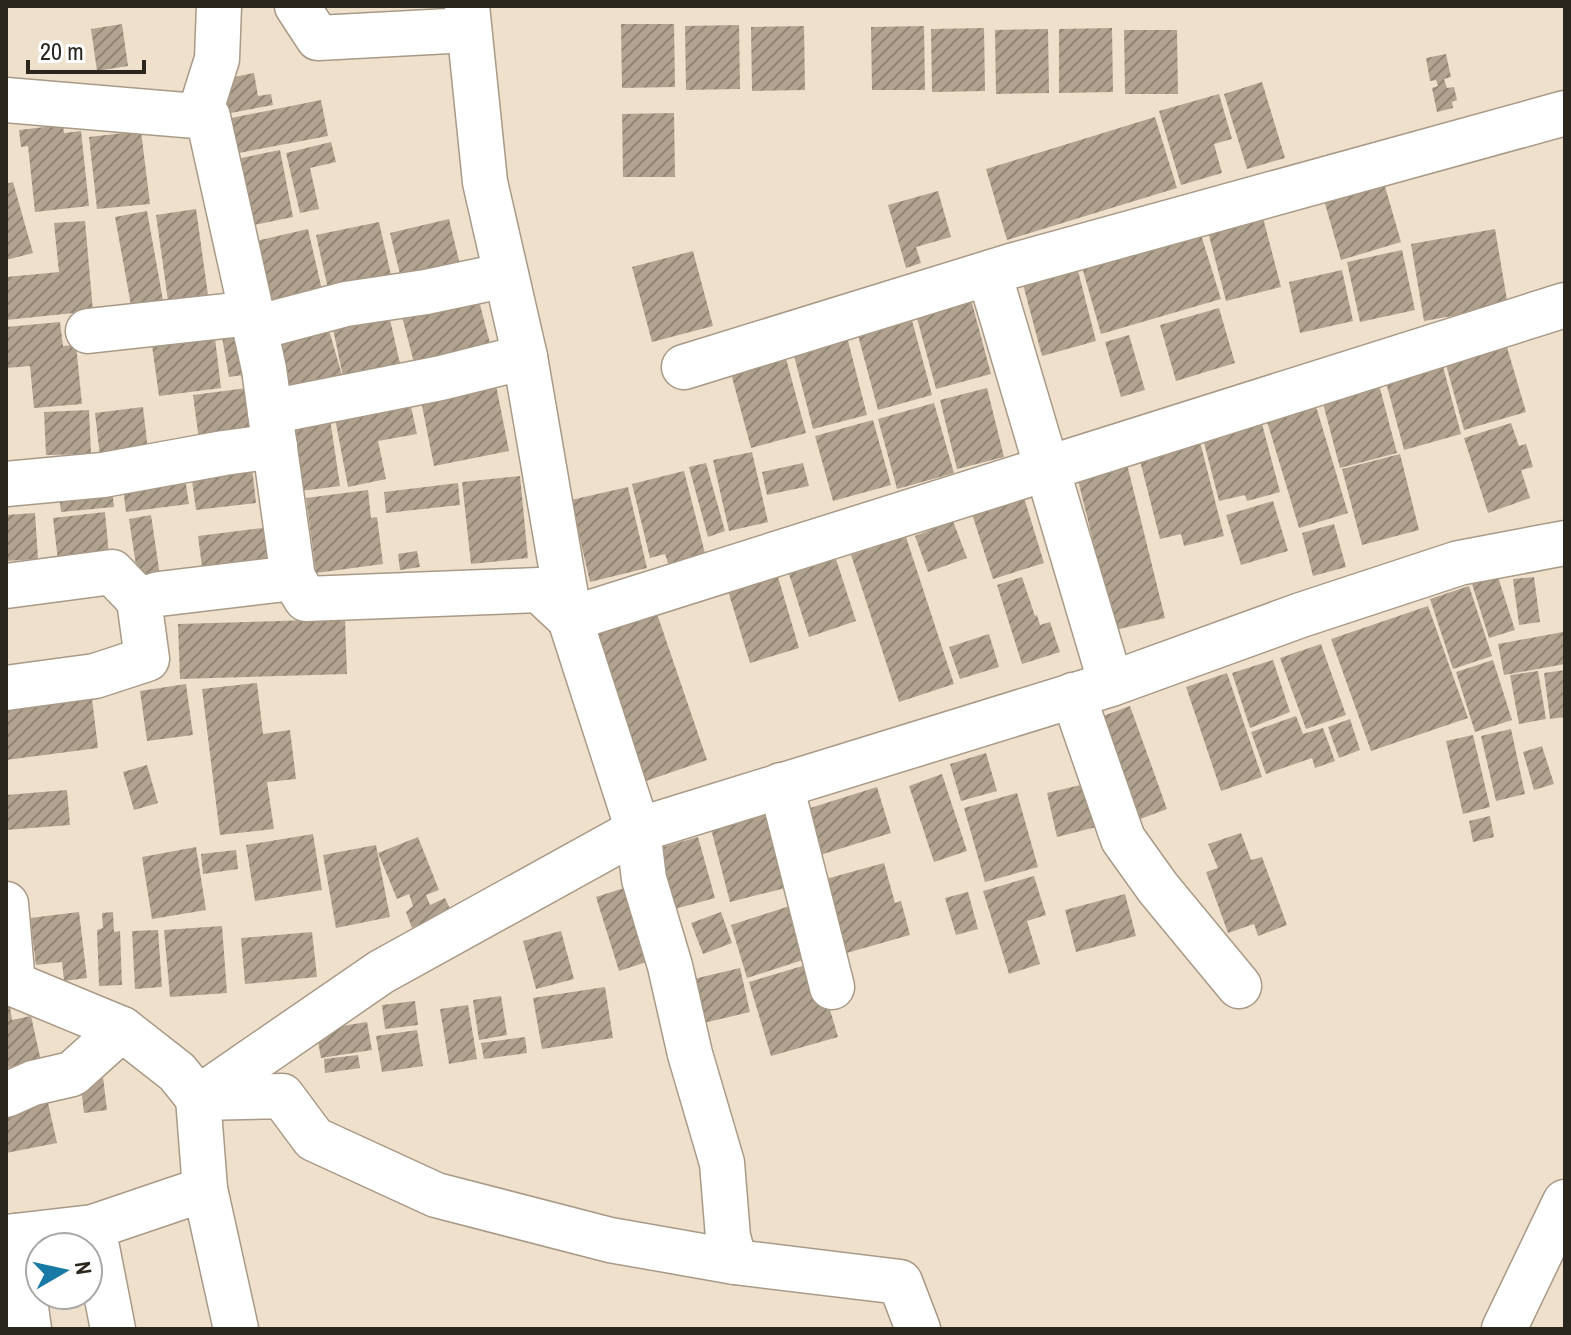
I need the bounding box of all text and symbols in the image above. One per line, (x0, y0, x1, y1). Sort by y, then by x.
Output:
scale bar (28, 24, 144, 74)
text: 20 m (40, 35, 84, 67)
north arrow (24, 1231, 104, 1311)
text: N (68, 1259, 100, 1277)

